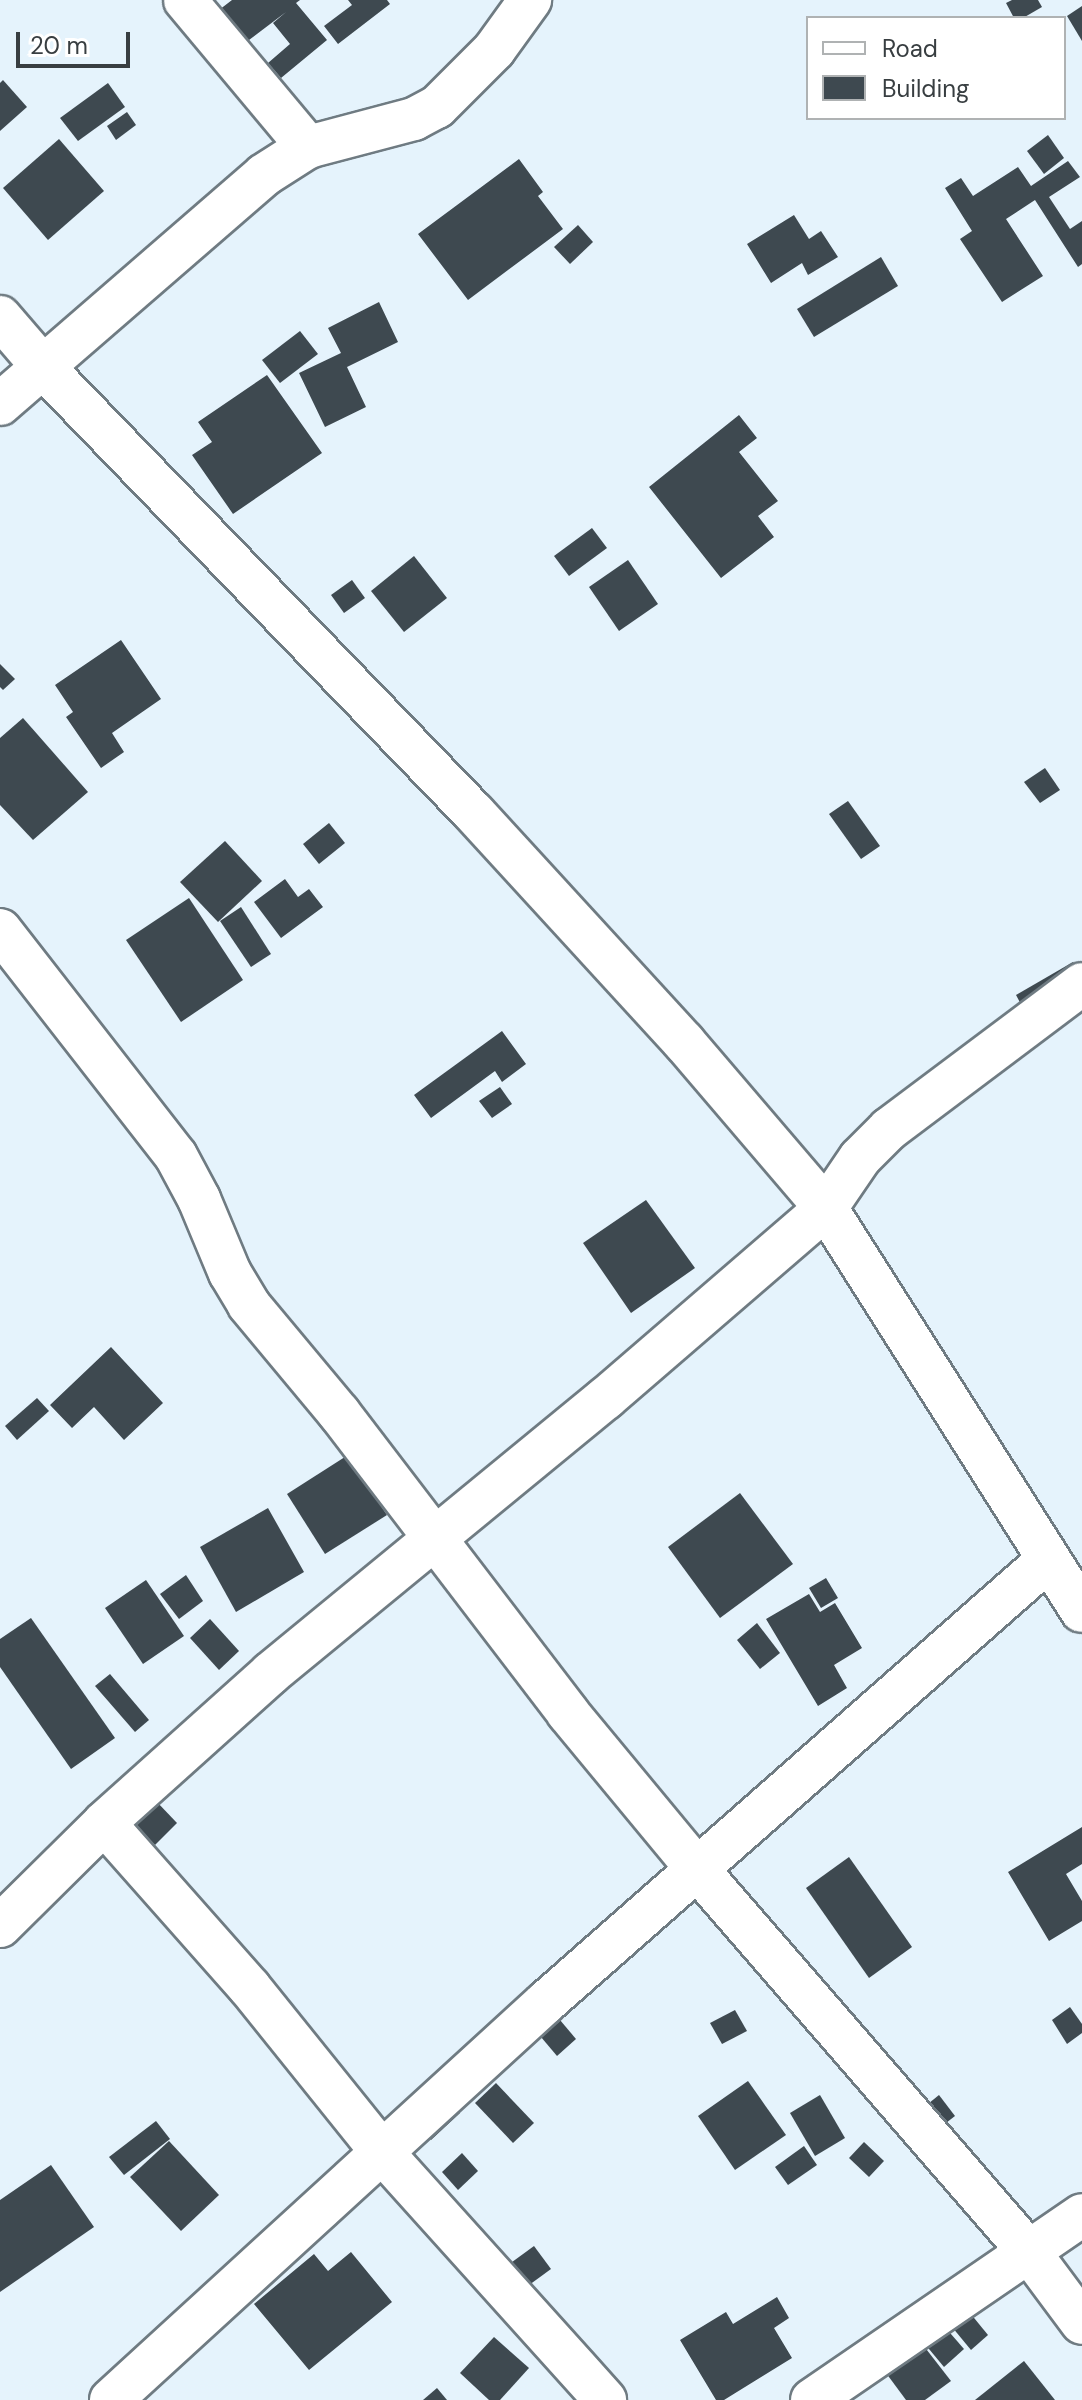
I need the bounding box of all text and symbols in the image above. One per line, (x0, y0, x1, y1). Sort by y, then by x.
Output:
scale bar (20, 16, 134, 66)
legend (806, 16, 1066, 120)
text: 20 m (30, 30, 88, 61)
text: Road (882, 33, 938, 64)
text: Building (882, 73, 969, 104)

